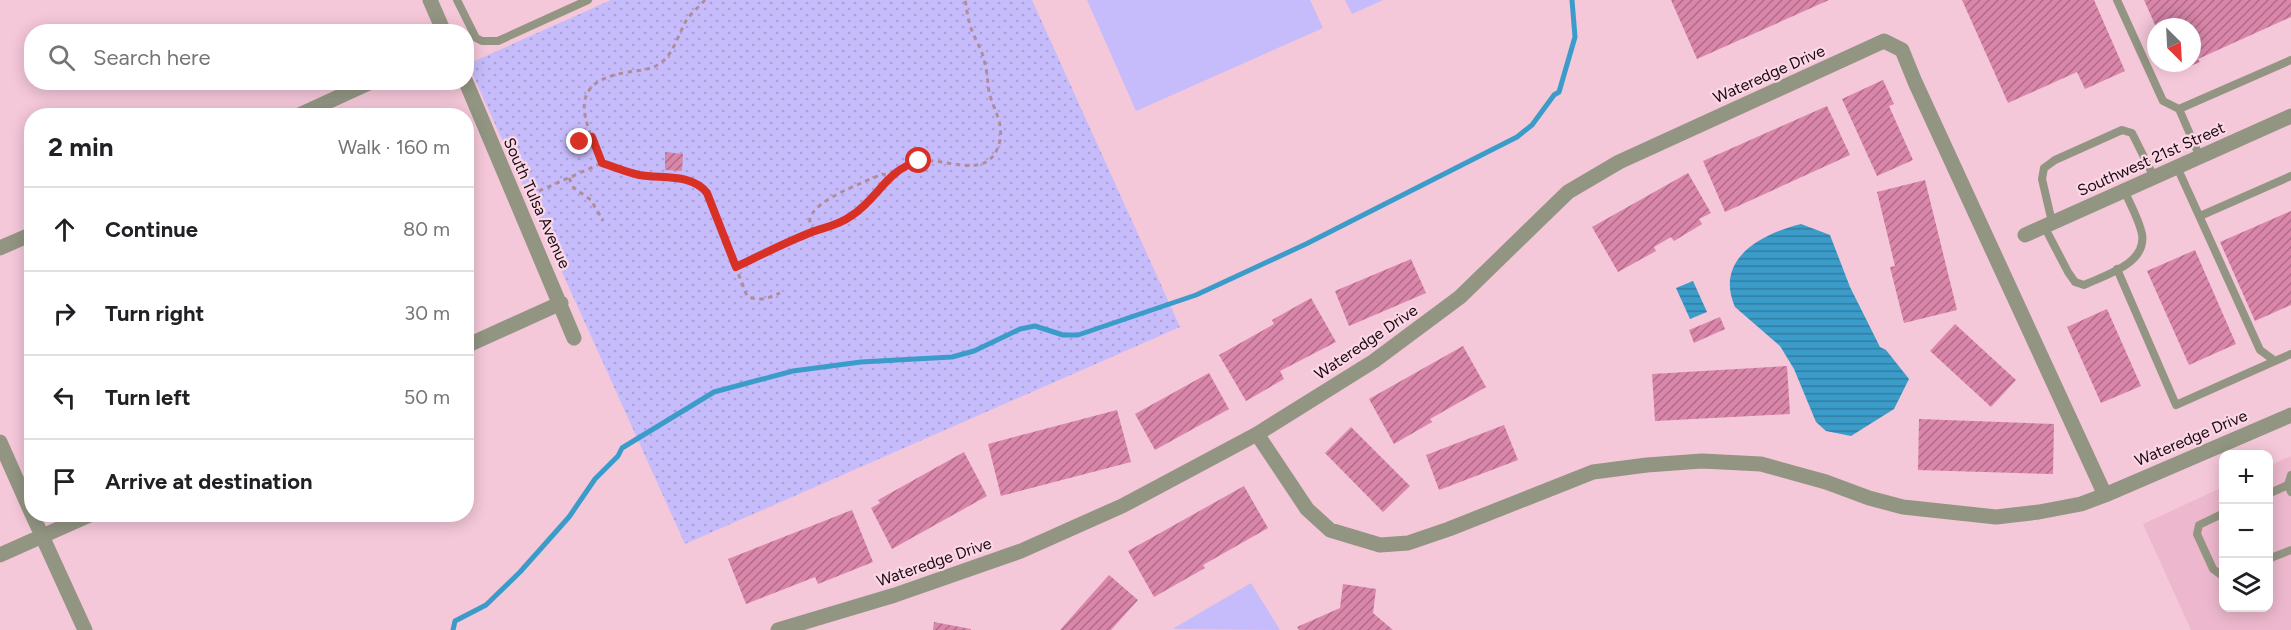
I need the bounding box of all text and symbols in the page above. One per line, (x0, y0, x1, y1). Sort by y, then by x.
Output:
north arrow (2147, 18, 2201, 72)
search box (24, 24, 474, 90)
icon: search (45, 41, 78, 74)
street label: Wateredge Drive (1710, 41, 1828, 107)
text: Search here (93, 44, 211, 71)
street label: Southwest 21st Street (2074, 118, 2228, 200)
route end (566, 128, 592, 154)
text: 2 min (48, 131, 114, 163)
text: Walk · 160 m (338, 135, 450, 159)
street label: South Tulsa Avenue (500, 135, 574, 272)
route start (905, 147, 931, 173)
icon: ahead (48, 213, 81, 246)
text: Continue (105, 216, 198, 243)
text: 80 m (403, 217, 450, 241)
icon: right (48, 297, 81, 330)
text: Turn right (105, 300, 204, 327)
street label: Wateredge Drive (1311, 300, 1421, 383)
text: 30 m (404, 301, 450, 325)
icon: left (48, 381, 81, 414)
text: Turn left (105, 384, 191, 411)
text: 50 m (404, 385, 450, 409)
street label: Wateredge Drive (2132, 406, 2250, 470)
map controls (2219, 450, 2273, 612)
button: + (2219, 450, 2273, 504)
icon: arrive (48, 465, 81, 498)
text: Arrive at destination (105, 468, 313, 495)
button: − (2219, 504, 2273, 558)
street label: Wateredge Drive (874, 533, 994, 591)
button: layers (2219, 558, 2273, 612)

